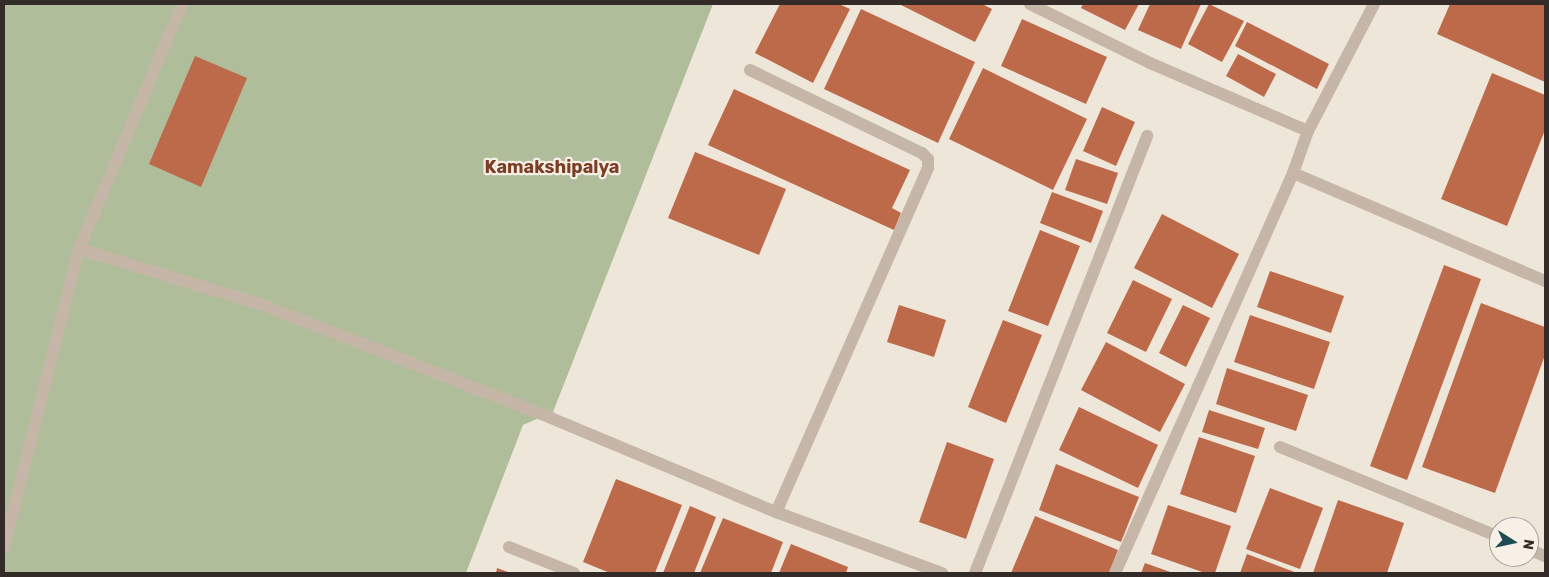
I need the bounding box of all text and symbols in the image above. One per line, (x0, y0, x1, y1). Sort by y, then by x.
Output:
district label: Kamakshipalya (485, 156, 619, 178)
north arrow (1489, 517, 1539, 567)
text: N (1519, 538, 1538, 551)

